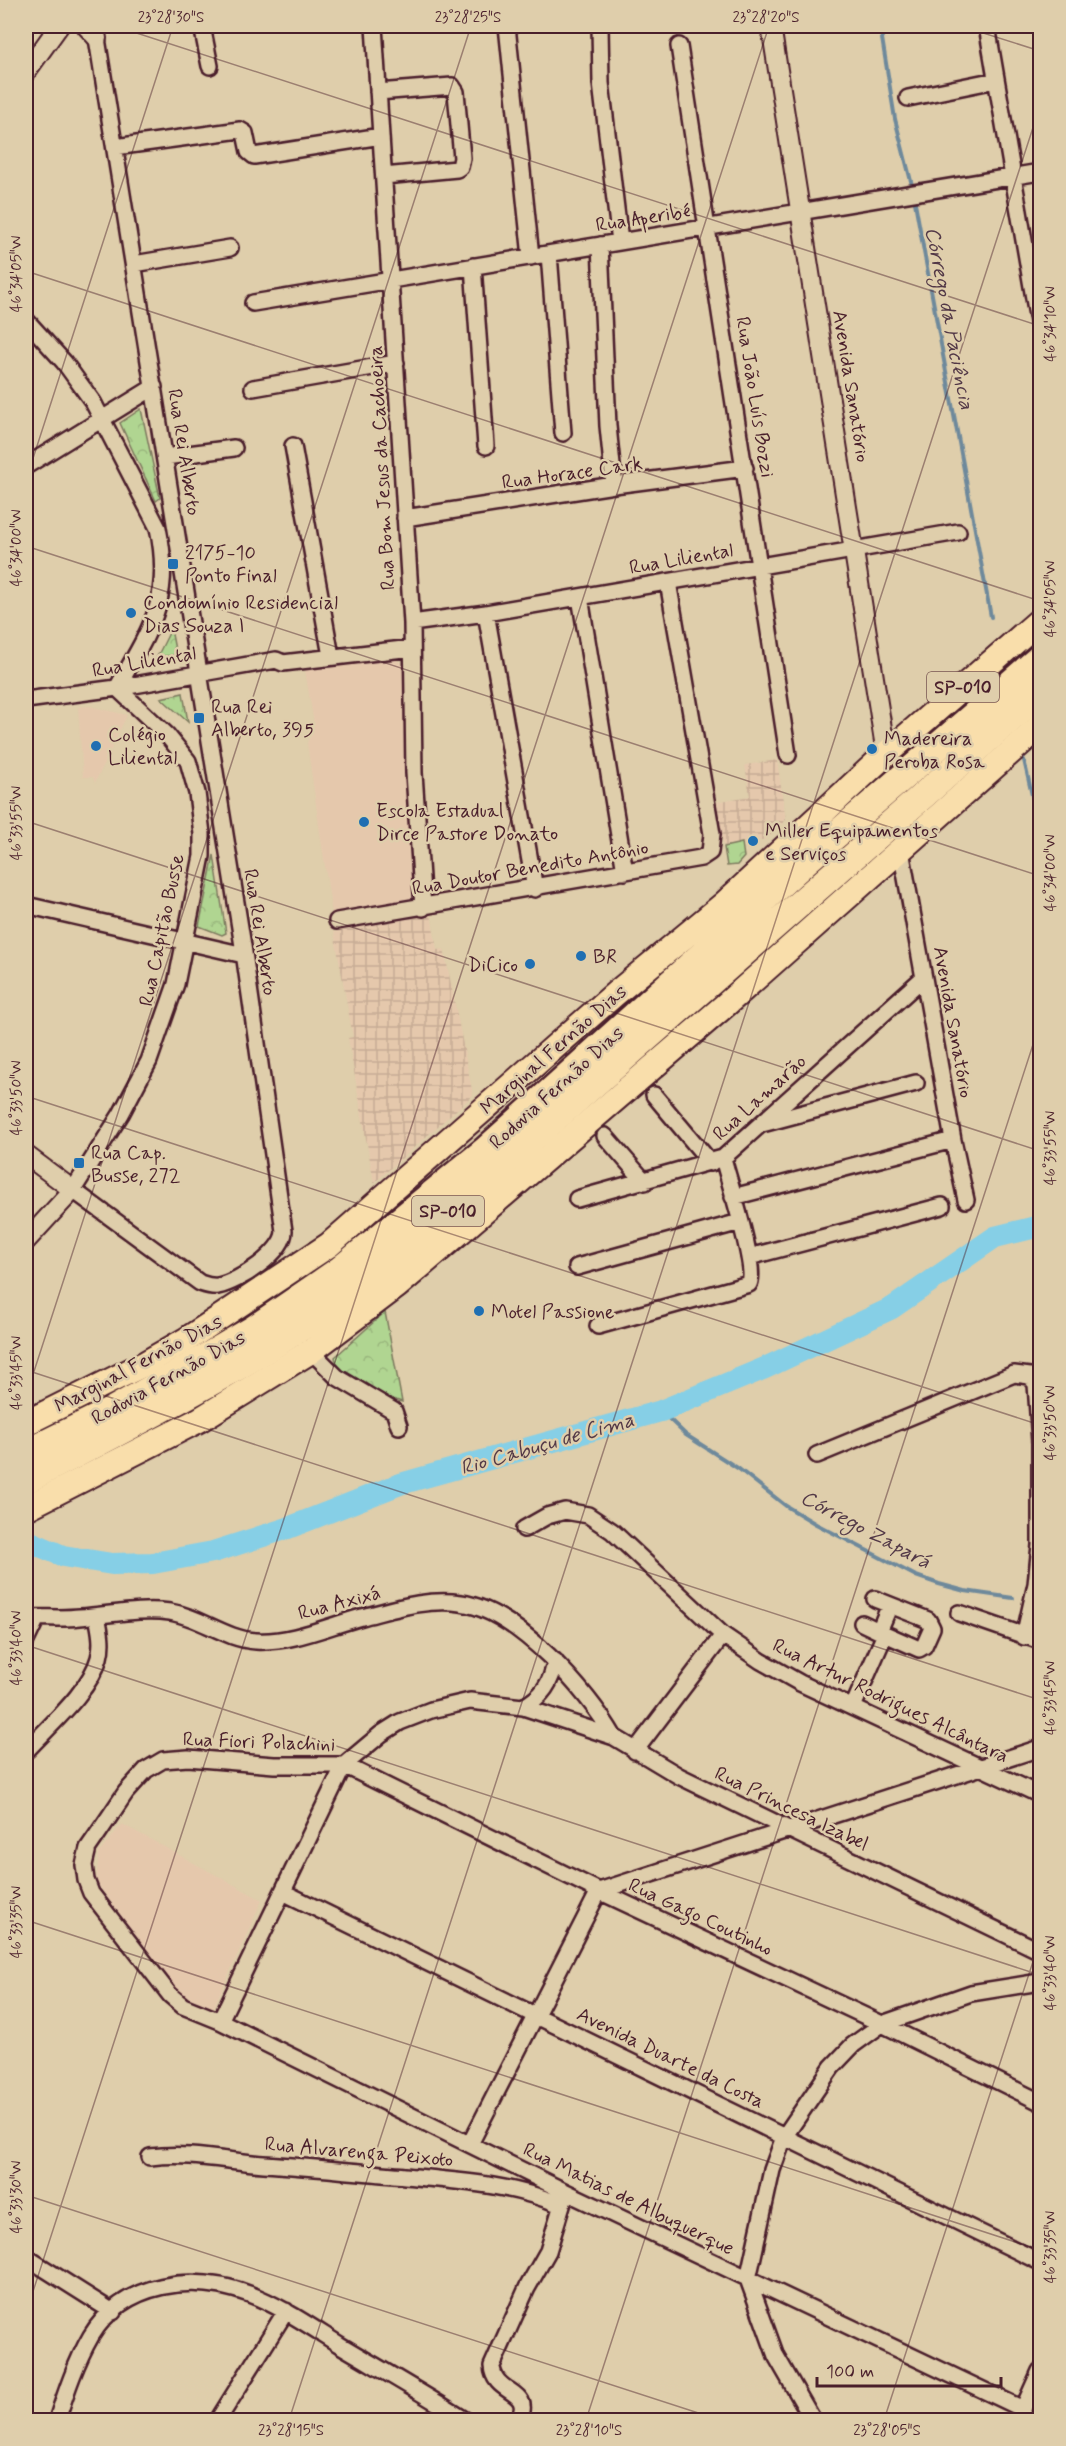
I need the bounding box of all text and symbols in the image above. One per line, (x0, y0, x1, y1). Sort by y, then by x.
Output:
text: 23°28'30"S (138, 8, 204, 28)
text: 23°28'25"S (435, 8, 501, 28)
text: 23°28'20"S (732, 8, 800, 28)
street label: Rua Aperibé (594, 198, 693, 240)
water label: Córrego da Paciência (916, 225, 980, 412)
text: 46°34'05"W (7, 236, 27, 312)
text: 46°34'10"W (1041, 286, 1061, 362)
street label: Avenida Sanatório (825, 308, 876, 464)
street label: Rua João Luís Bozzi (728, 315, 781, 480)
street label: Rua Bom Jesus da Cachoeira (363, 345, 402, 591)
street label: Rua Rei Alberto (160, 387, 207, 518)
street label: Rua Horace Cark (500, 450, 644, 497)
text: 46°34'00"W (7, 509, 27, 587)
street label: Rua Liliental (627, 537, 735, 582)
place label: 2175-10 Ponto Final (185, 540, 277, 590)
marker: 2175-10 Ponto Final (166, 557, 180, 571)
text: 46°34'05"W (1041, 561, 1061, 637)
place label: Condomínio Residencial Dias Souza I (143, 590, 338, 640)
marker: Condomínio Residencial Dias Souza I (124, 606, 138, 620)
street label: Rua Liliental (90, 640, 198, 685)
road number: SP-010 (927, 672, 999, 702)
place label: Rua Rei Alberto, 395 (211, 694, 314, 744)
marker: Rua Rei Alberto, 395 (192, 711, 206, 725)
place label: Colégio Liliental (108, 722, 177, 772)
place label: Madereira Peroba Rosa (884, 726, 986, 776)
marker: Colégio Liliental (89, 739, 103, 753)
marker: Madereira Peroba Rosa (865, 742, 879, 756)
text: 46°33'55"W (7, 786, 27, 860)
place label: Escola Estadual Dirce Pastore Donato (376, 798, 558, 848)
marker: Escola Estadual Dirce Pastore Donato (357, 815, 371, 829)
place label: Miller Equipamentos e Serviços (765, 818, 938, 868)
street label: Rua Doutor Benedito Antônio (410, 834, 651, 903)
marker: Miller Equipamentos e Serviços (746, 834, 760, 848)
text: 46°34'00"W (1041, 834, 1061, 912)
street label: Rua Capitão Busse (133, 852, 192, 1009)
street label: Rua Rei Alberto (236, 867, 283, 998)
place label: BR (593, 944, 617, 971)
street label: Avenida Sanatório (926, 944, 979, 1100)
marker: BR (574, 949, 588, 963)
place label: DiCico (468, 952, 518, 979)
marker: DiCico (523, 957, 537, 971)
street label: Marginal Fernão Dias (475, 979, 634, 1122)
street label: Rodovia Fernão Dias (484, 1020, 630, 1156)
street label: Rua Lamarão (707, 1049, 813, 1148)
text: 46°33'50"W (7, 1060, 27, 1136)
text: 46°33'55"W (1041, 1111, 1061, 1185)
place label: Rua Cap. Busse, 272 (91, 1140, 180, 1190)
marker: Rua Cap. Busse, 272 (72, 1156, 86, 1170)
road number: SP-010 (412, 1196, 484, 1226)
place label: Motel Passione (491, 1299, 615, 1326)
marker: Motel Passione (472, 1304, 486, 1318)
street label: Marginal Fernão Dias (50, 1309, 228, 1421)
street label: Rodovia Fernão Dias (87, 1325, 251, 1432)
text: 46°33'45"W (7, 1336, 27, 1410)
text: 46°33'50"W (1041, 1385, 1061, 1461)
water label: Rio Cabuçu de Cima (457, 1406, 638, 1482)
water label: Córrego Zapará (795, 1484, 936, 1578)
street label: Rua Axixá (295, 1579, 384, 1627)
text: 46°33'40"W (7, 1611, 27, 1685)
street label: Rua Artur Rodrigues Alcântara (767, 1632, 1013, 1772)
text: 46°33'45"W (1041, 1661, 1061, 1735)
street label: Rua Fiori Polachini (182, 1726, 336, 1759)
street label: Rua Princesa Izabel (710, 1760, 873, 1858)
street label: Rua Gago Coutinho (623, 1872, 777, 1964)
text: 46°33'35"W (7, 1886, 27, 1958)
text: 46°33'40"W (1041, 1936, 1061, 2010)
street label: Avenida Duarte da Costa (572, 2001, 769, 2116)
street label: Rua Alvarenga Peixoto (263, 2131, 454, 2176)
street label: Rua Matias de Albuquerque (518, 2136, 738, 2262)
text: 46°33'30"W (7, 2161, 27, 2233)
text: 46°33'35"W (1041, 2211, 1061, 2283)
scale bar (817, 2350, 1002, 2388)
text: 100 m (826, 2360, 874, 2384)
text: 23°28'15"S (258, 2421, 324, 2441)
text: 23°28'10"S (556, 2421, 622, 2441)
text: 23°28'05"S (853, 2421, 921, 2441)

